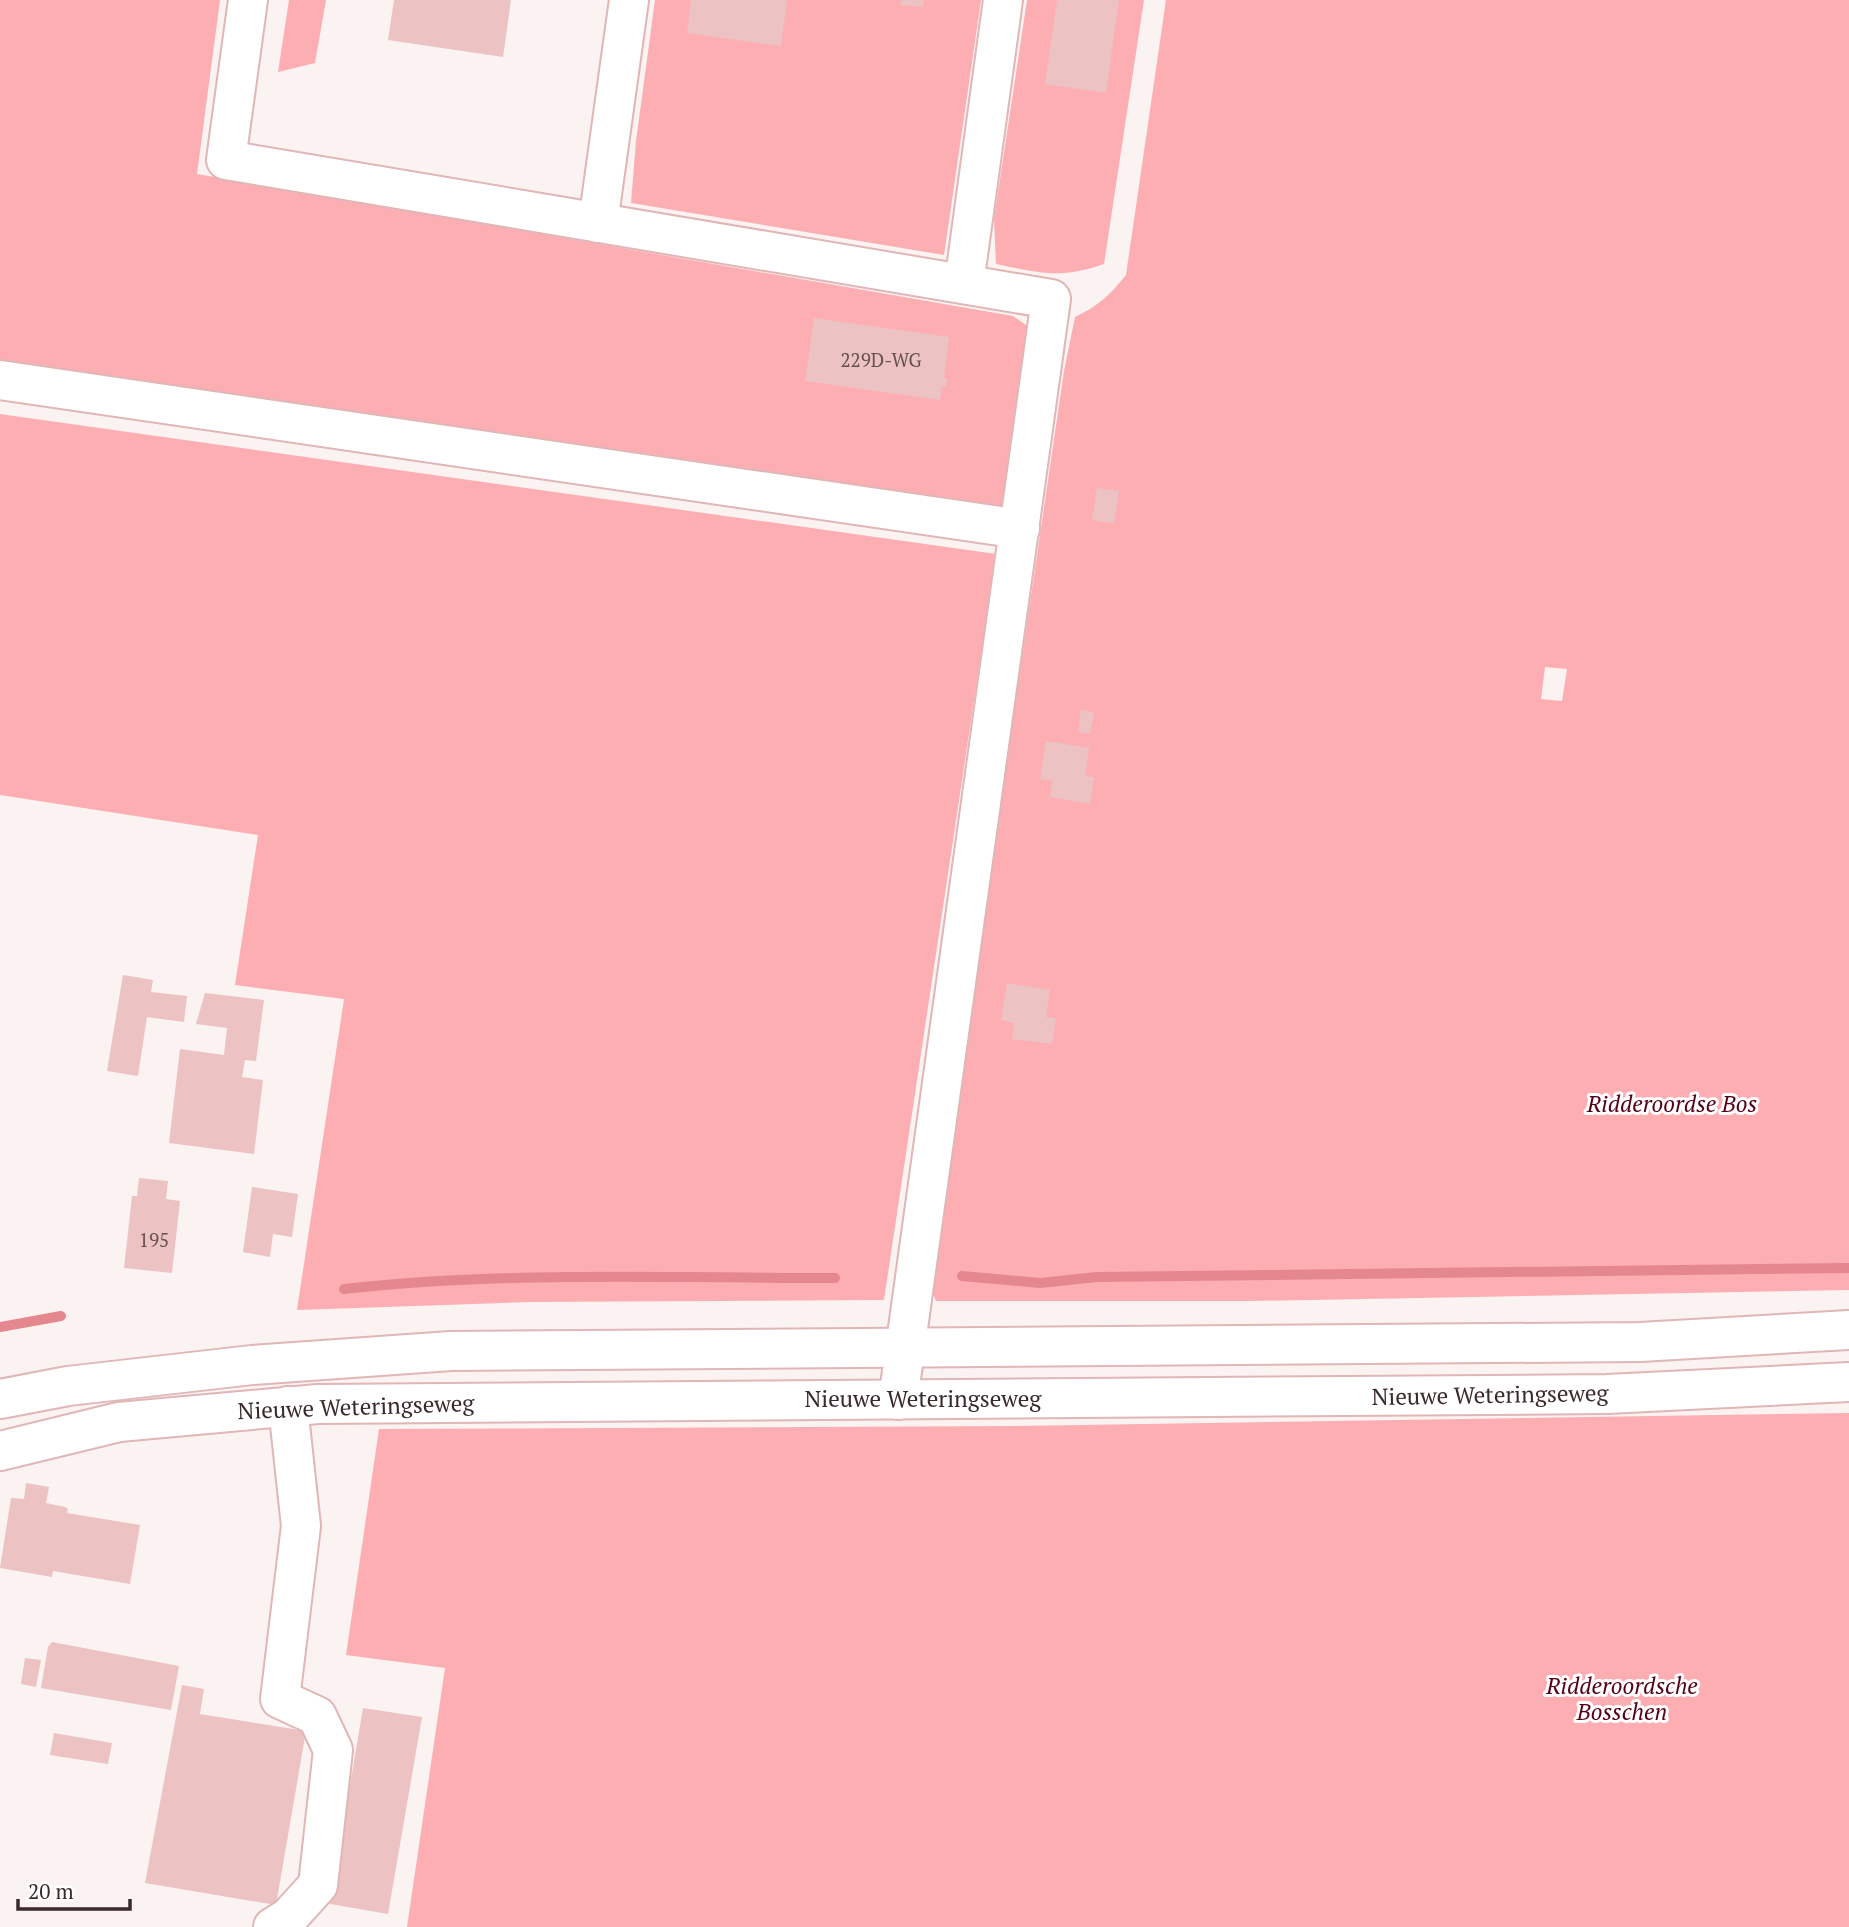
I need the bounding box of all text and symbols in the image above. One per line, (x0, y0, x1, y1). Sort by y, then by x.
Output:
house number: 229D-WG (840, 347, 922, 372)
park label: Ridderoordse Bos (1586, 1088, 1757, 1119)
house number: 195 (139, 1227, 169, 1252)
street label: Nieuwe Weteringseweg (1371, 1377, 1610, 1412)
street label: Nieuwe Weteringseweg (805, 1383, 1042, 1414)
street label: Nieuwe Weteringseweg (237, 1387, 476, 1426)
park label: Ridderoordsche Bosschen (1545, 1670, 1698, 1727)
scale bar (18, 1868, 130, 1912)
text: 20 m (28, 1877, 74, 1905)

